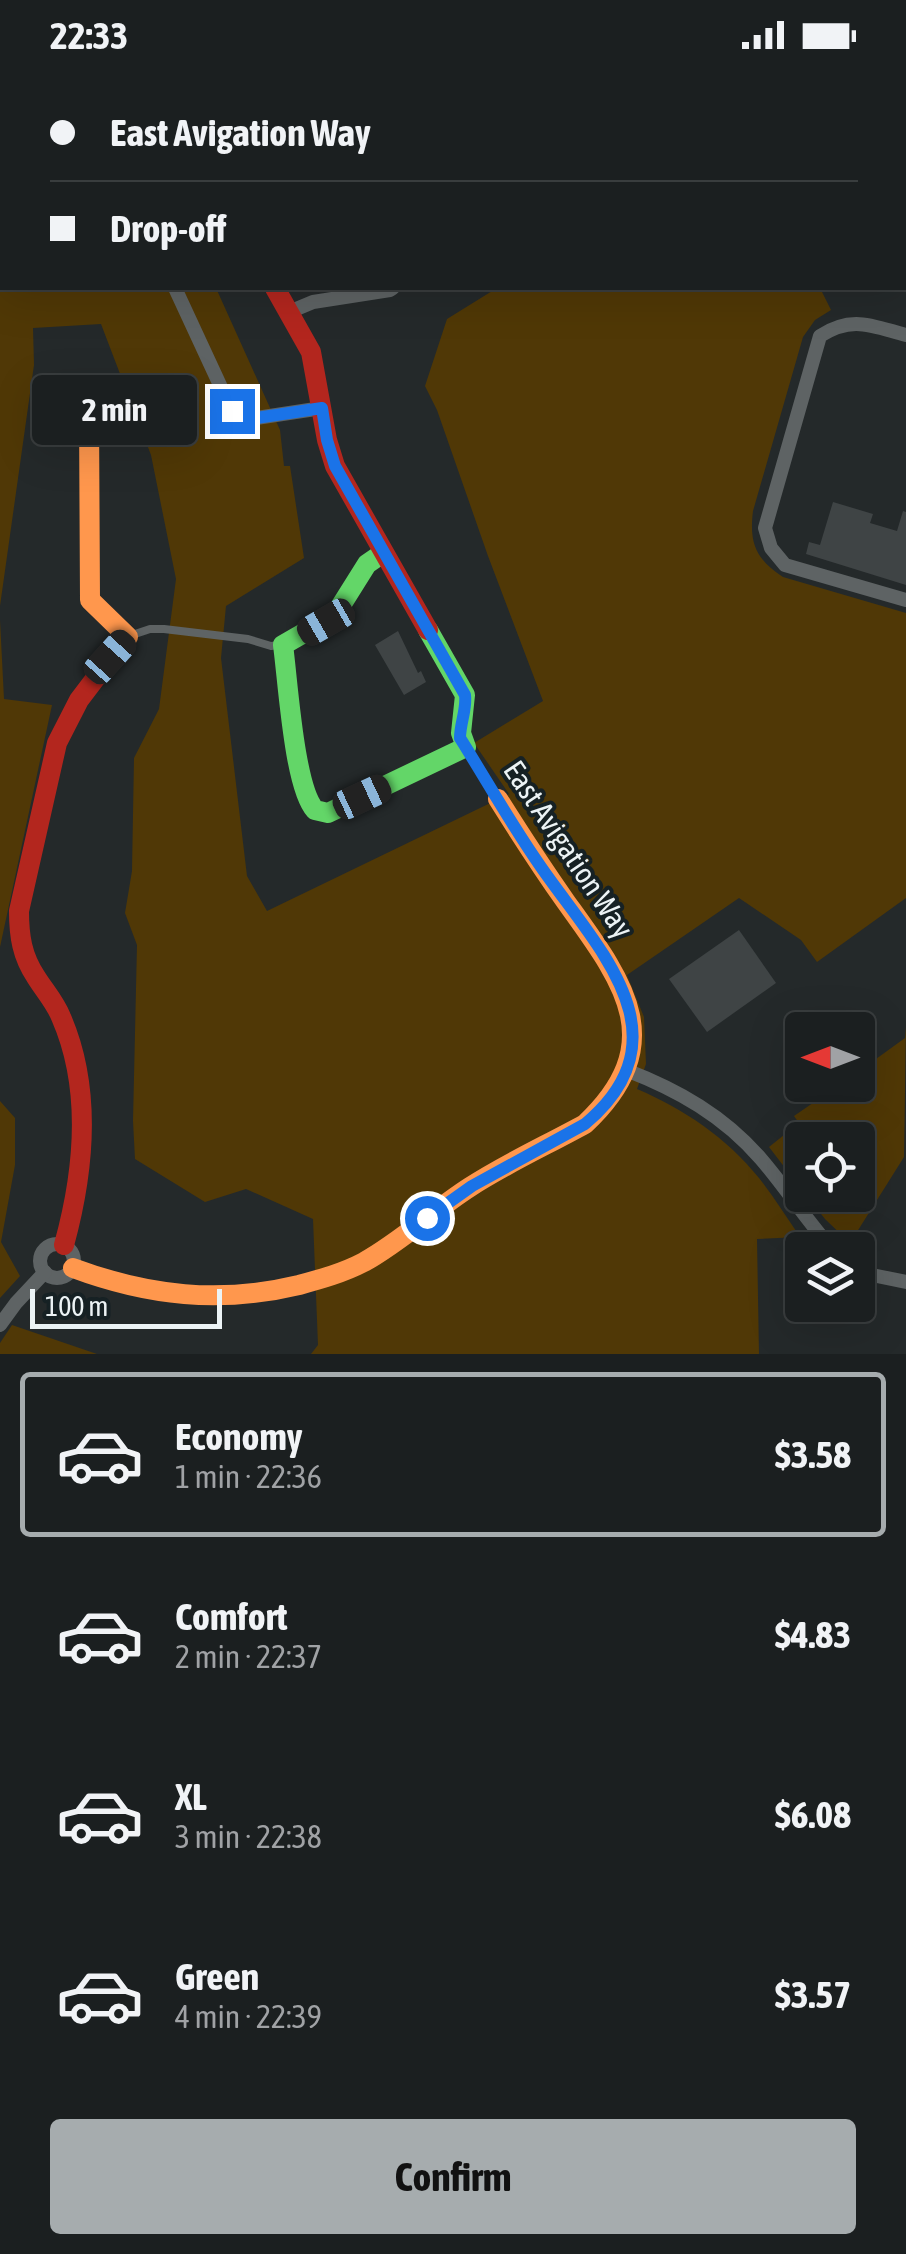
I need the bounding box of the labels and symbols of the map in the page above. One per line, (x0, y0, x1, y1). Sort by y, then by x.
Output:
callout: 2 min (32, 376, 197, 446)
route end (210, 389, 255, 434)
car (293, 594, 359, 650)
car (79, 625, 141, 689)
street label: East Avigation Way (497, 754, 641, 944)
car (328, 771, 396, 823)
north arrow (785, 1012, 875, 1102)
route start (405, 1196, 450, 1241)
scale bar (30, 1284, 222, 1328)

